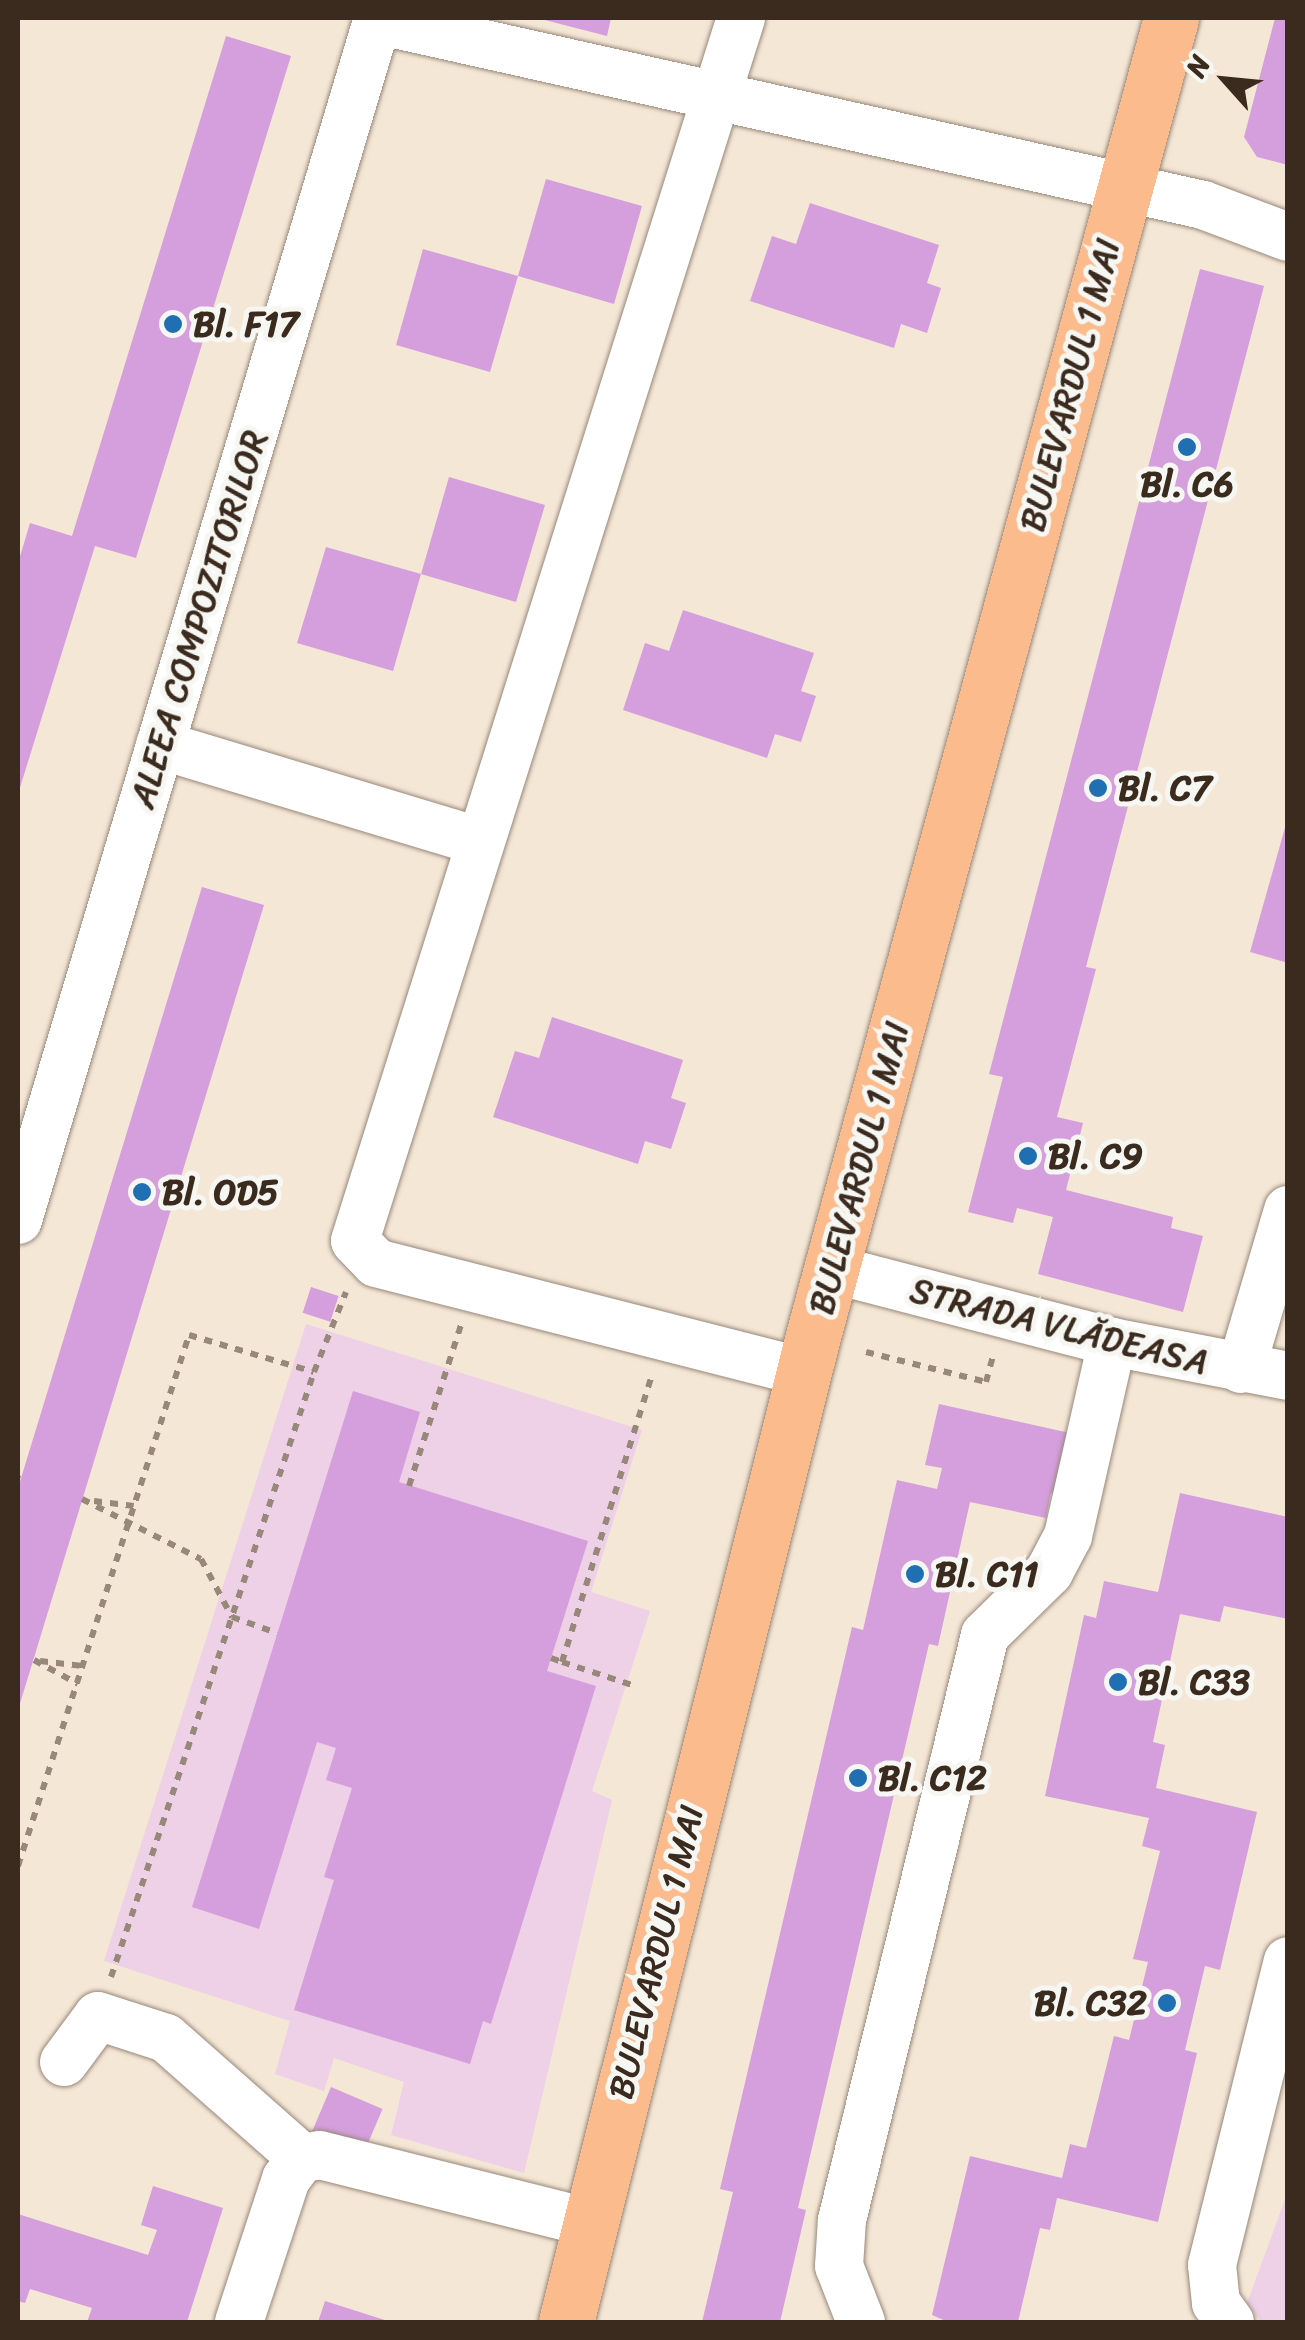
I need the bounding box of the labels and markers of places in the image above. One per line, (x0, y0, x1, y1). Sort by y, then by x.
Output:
place label: Bl. F17 (193, 303, 299, 345)
marker: Bl. F17 (162, 313, 184, 335)
marker: Bl. C6 (1176, 436, 1198, 458)
place label: Bl. C6 (1140, 463, 1234, 505)
place label: Bl. C7 (1118, 767, 1212, 809)
marker: Bl. C7 (1087, 777, 1109, 799)
place label: Bl. C9 (1048, 1135, 1143, 1177)
marker: Bl. C9 (1017, 1145, 1039, 1167)
place label: Bl. OD5 (162, 1171, 279, 1213)
marker: Bl. OD5 (131, 1181, 153, 1203)
place label: Bl. C11 (935, 1553, 1039, 1595)
marker: Bl. C11 (904, 1563, 926, 1585)
place label: Bl. C33 (1138, 1661, 1250, 1703)
marker: Bl. C33 (1107, 1671, 1129, 1693)
place label: Bl. C12 (878, 1757, 987, 1799)
marker: Bl. C12 (847, 1767, 869, 1789)
place label: Bl. C32 (1034, 1982, 1147, 2024)
marker: Bl. C32 (1156, 1992, 1178, 2014)

